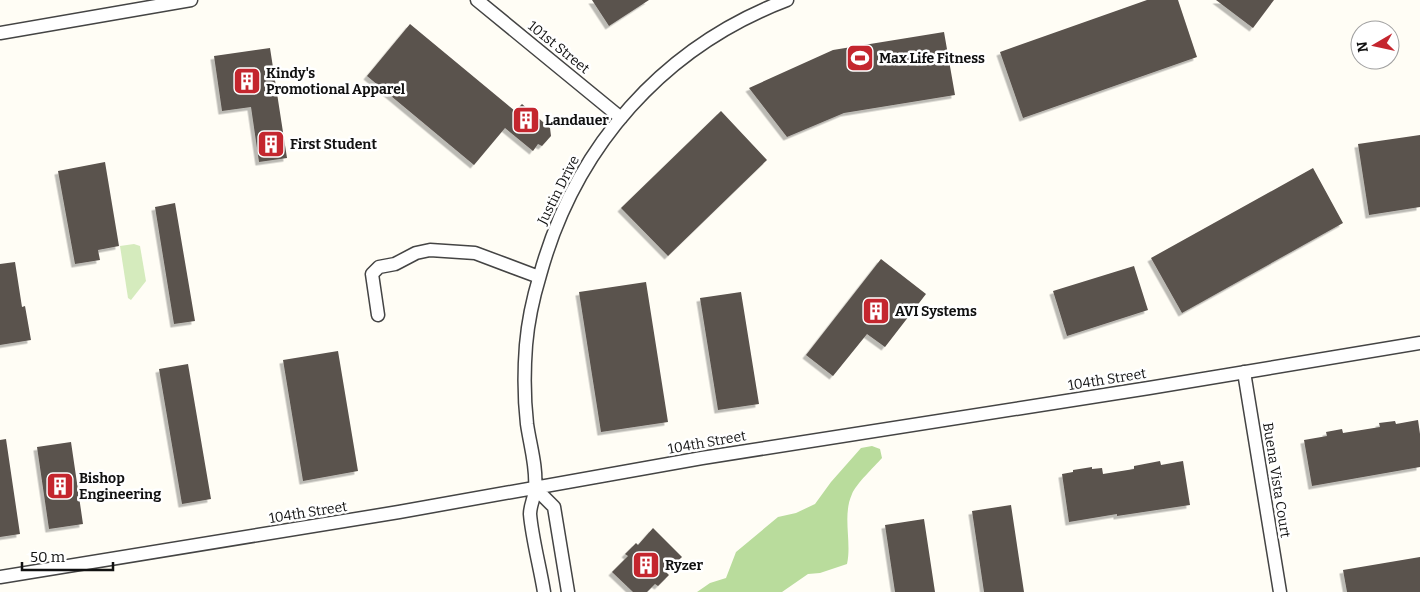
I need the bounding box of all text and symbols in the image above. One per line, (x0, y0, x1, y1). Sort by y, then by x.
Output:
street label: 101st Street (524, 17, 593, 77)
north arrow (1350, 20, 1400, 70)
text: N (1353, 40, 1372, 54)
sports icon: Max Life Fitness (845, 43, 875, 73)
place label: Max Life Fitness (879, 50, 985, 67)
place label: Kindy's Promotional Apparel (266, 65, 406, 98)
building icon: Kindy's Promotional Apparel (232, 66, 262, 96)
building icon: Landauer (511, 105, 541, 135)
place label: Landauer (545, 112, 609, 129)
building icon: First Student (256, 129, 286, 159)
place label: First Student (290, 136, 377, 153)
street label: Justin Drive (533, 153, 583, 228)
building icon: AVI Systems (861, 296, 891, 326)
place label: AVI Systems (895, 303, 977, 320)
street label: 104th Street (1067, 365, 1147, 394)
street label: Buena Vista Court (1259, 421, 1294, 539)
street label: 104th Street (667, 427, 747, 458)
place label: Bishop Engineering (79, 470, 161, 503)
building icon: Bishop Engineering (45, 471, 75, 501)
street label: 104th Street (268, 498, 348, 527)
scale bar (22, 540, 114, 572)
text: 50 m (30, 548, 66, 566)
building icon: Ryzer (631, 550, 661, 580)
place label: Ryzer (665, 557, 703, 574)

